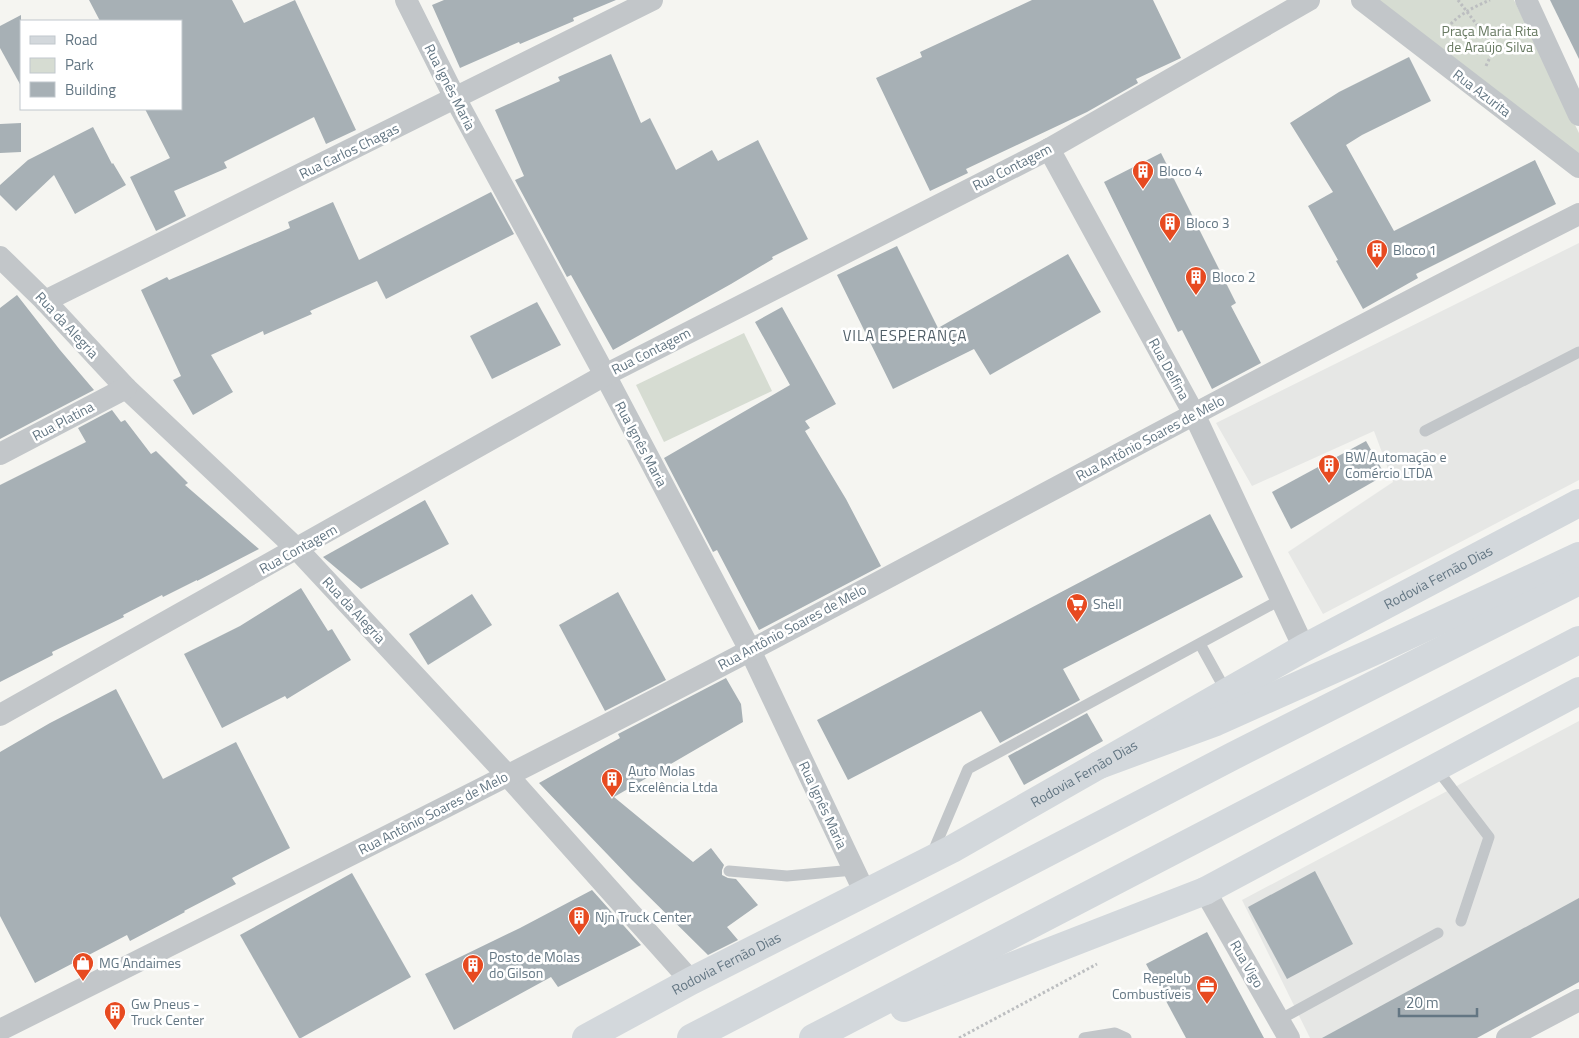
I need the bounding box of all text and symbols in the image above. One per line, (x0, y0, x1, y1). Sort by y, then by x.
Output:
legend (20, 20, 182, 110)
park label: Praça Maria Rita de Araújo Silva (1442, 20, 1538, 57)
text: Road (65, 28, 97, 51)
street label: Rua Ignês Maria (420, 40, 481, 134)
text: Park (65, 53, 94, 76)
street label: Rua Azurita (1449, 64, 1516, 121)
text: Building (65, 78, 116, 101)
street label: Rua Carlos Chagas (295, 117, 402, 184)
street label: Rua Contagem (969, 138, 1055, 196)
building icon: Bloco 4 (1131, 159, 1155, 190)
place label: Bloco 4 (1159, 160, 1203, 181)
building icon: Bloco 3 (1158, 211, 1182, 242)
place label: Bloco 3 (1186, 212, 1230, 233)
building icon: Bloco 1 (1365, 238, 1389, 269)
place label: Bloco 1 (1393, 239, 1437, 260)
building icon: Bloco 2 (1184, 265, 1208, 296)
place label: Bloco 2 (1212, 266, 1256, 287)
street label: Rua da Alegria (31, 287, 104, 363)
street label: Rua Contagem (608, 322, 694, 380)
district label: VILA ESPERANÇA (843, 324, 967, 347)
street label: Rua Delfina (1144, 334, 1195, 403)
street label: Rua Antônio Soares de Melo (1072, 389, 1228, 486)
street label: Rua Platina (28, 396, 97, 446)
street label: Rua Ignês Maria (610, 397, 673, 490)
place label: BW Automação e Comércio LTDA (1345, 446, 1447, 483)
building icon: BW Automação e Comércio LTDA (1317, 453, 1341, 484)
street label: Rua Contagem (255, 518, 341, 579)
street label: Rodovia Fernão Dias (1380, 539, 1496, 614)
street label: Rua da Alegria (318, 572, 391, 648)
street label: Rua Antônio Soares de Melo (714, 578, 870, 675)
supermarket icon: Shell (1065, 592, 1089, 623)
place label: Shell (1093, 593, 1122, 614)
street label: Rodovia Fernão Dias (1026, 734, 1141, 812)
street label: Rua Ignês Maria (794, 758, 853, 852)
place label: Auto Molas Excelência Ltda (628, 760, 718, 797)
street label: Rua Antônio Soares de Melo (354, 766, 511, 859)
building icon: Auto Molas Excelência Ltda (600, 767, 624, 798)
building icon: Njn Truck Center (567, 905, 591, 936)
place label: Njn Truck Center (595, 906, 691, 927)
street label: Rodovia Fernão Dias (668, 926, 784, 1000)
street label: Rua Vigo (1225, 936, 1270, 991)
place label: Posto de Molas do Gilson (489, 946, 580, 983)
shop icon: MG Andaimes (71, 951, 95, 982)
place label: MG Andaimes (99, 952, 181, 973)
building icon: Posto de Molas do Gilson (461, 953, 485, 984)
place label: Repelub Combustíveis (1112, 967, 1191, 1004)
office icon: Repelub Combustíveis (1195, 974, 1219, 1005)
scale bar (1399, 986, 1476, 1018)
text: 20 m (1406, 991, 1439, 1014)
place label: Gw Pneus - Truck Center (131, 993, 204, 1030)
building icon: Gw Pneus - Truck Center (103, 1000, 127, 1031)

